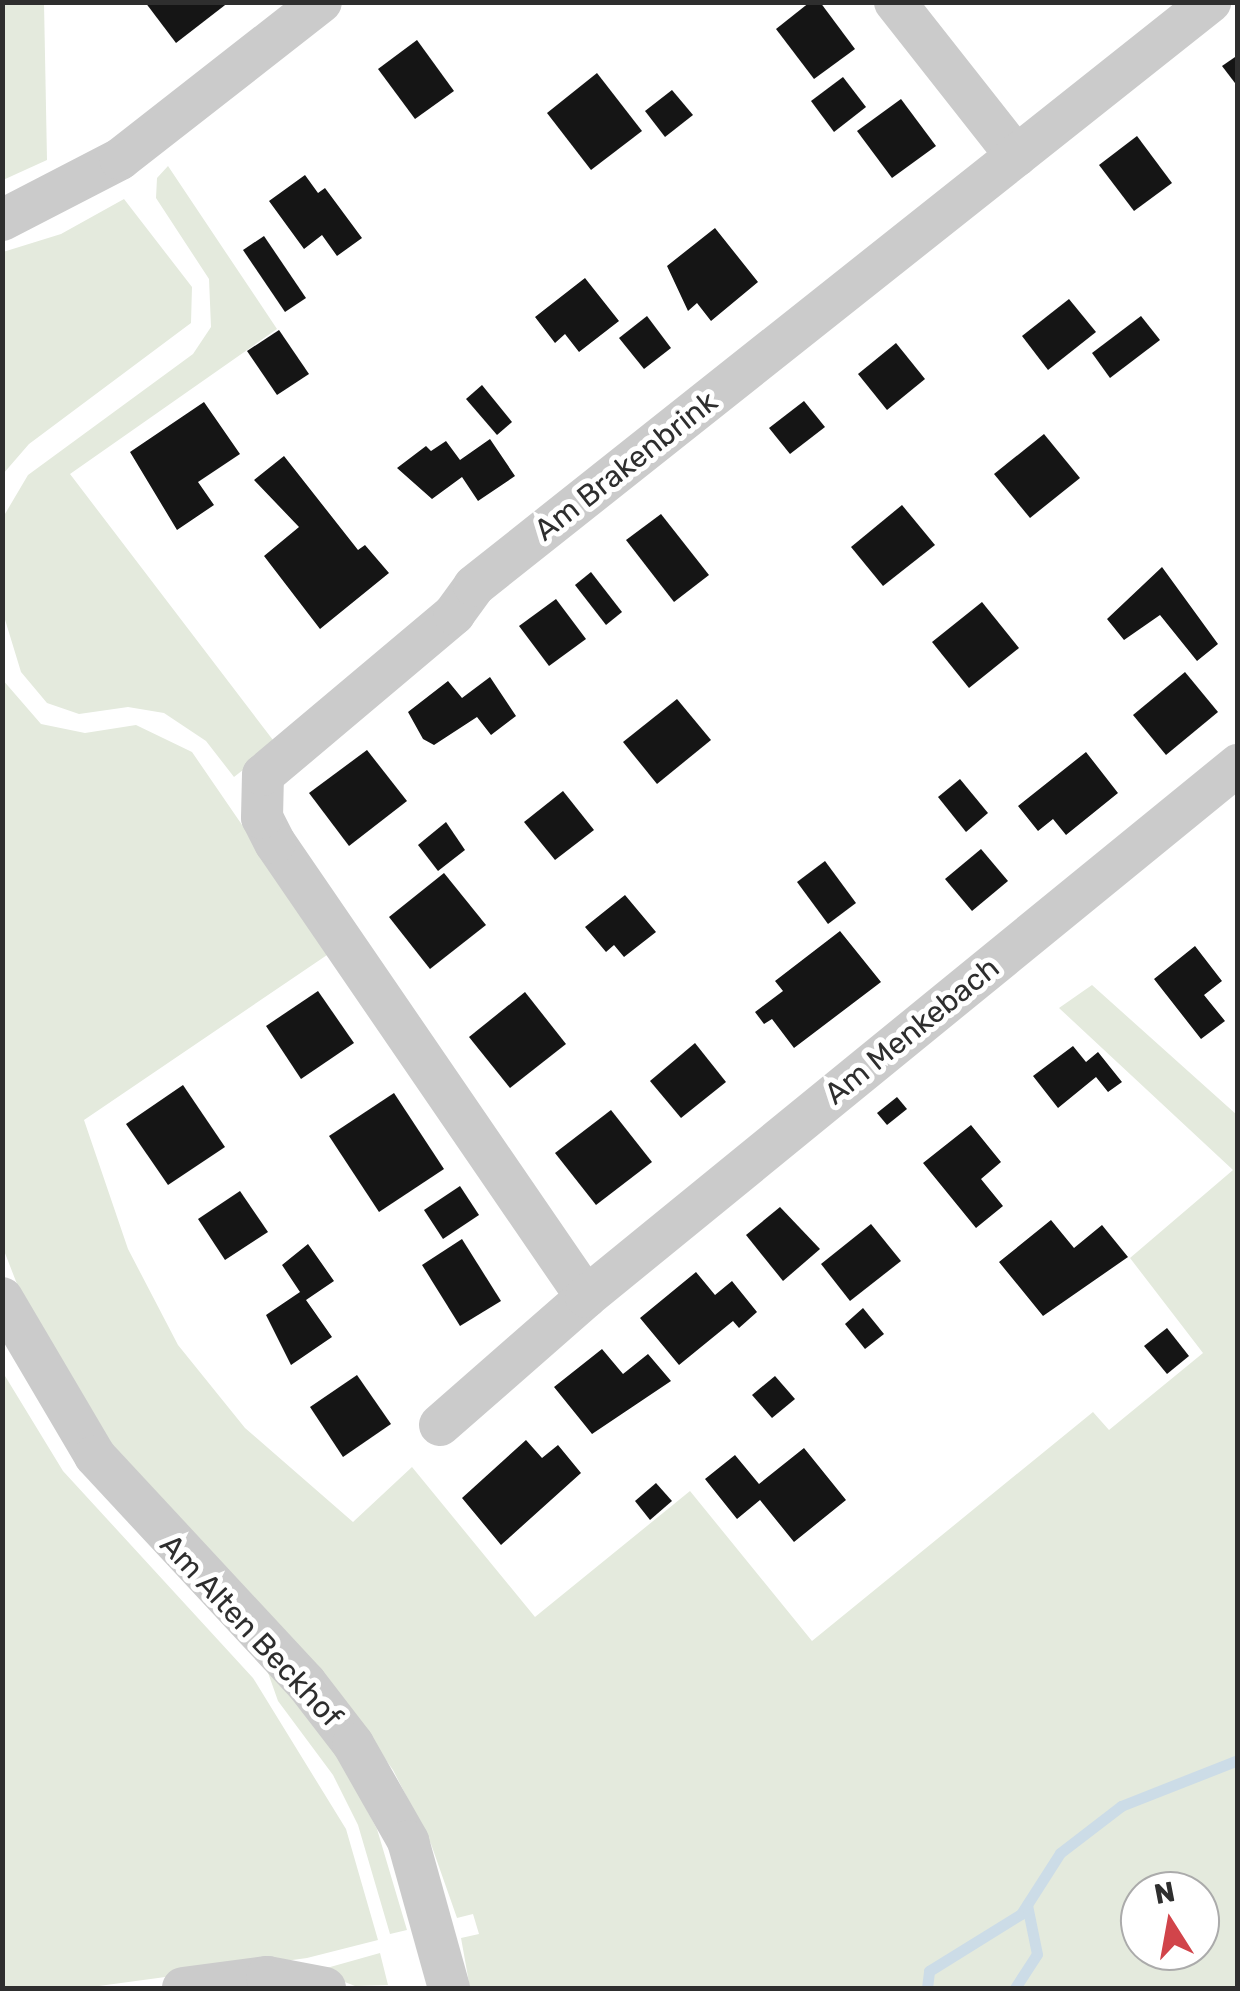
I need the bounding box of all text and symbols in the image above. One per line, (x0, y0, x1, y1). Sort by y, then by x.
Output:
street label: Am Brakenbrink (528, 384, 724, 548)
street label: Am Menkebach (818, 950, 1006, 1112)
street label: Am Alten Beckhof (152, 1527, 350, 1735)
north arrow (1120, 1871, 1220, 1971)
text: N (1152, 1875, 1178, 1911)

